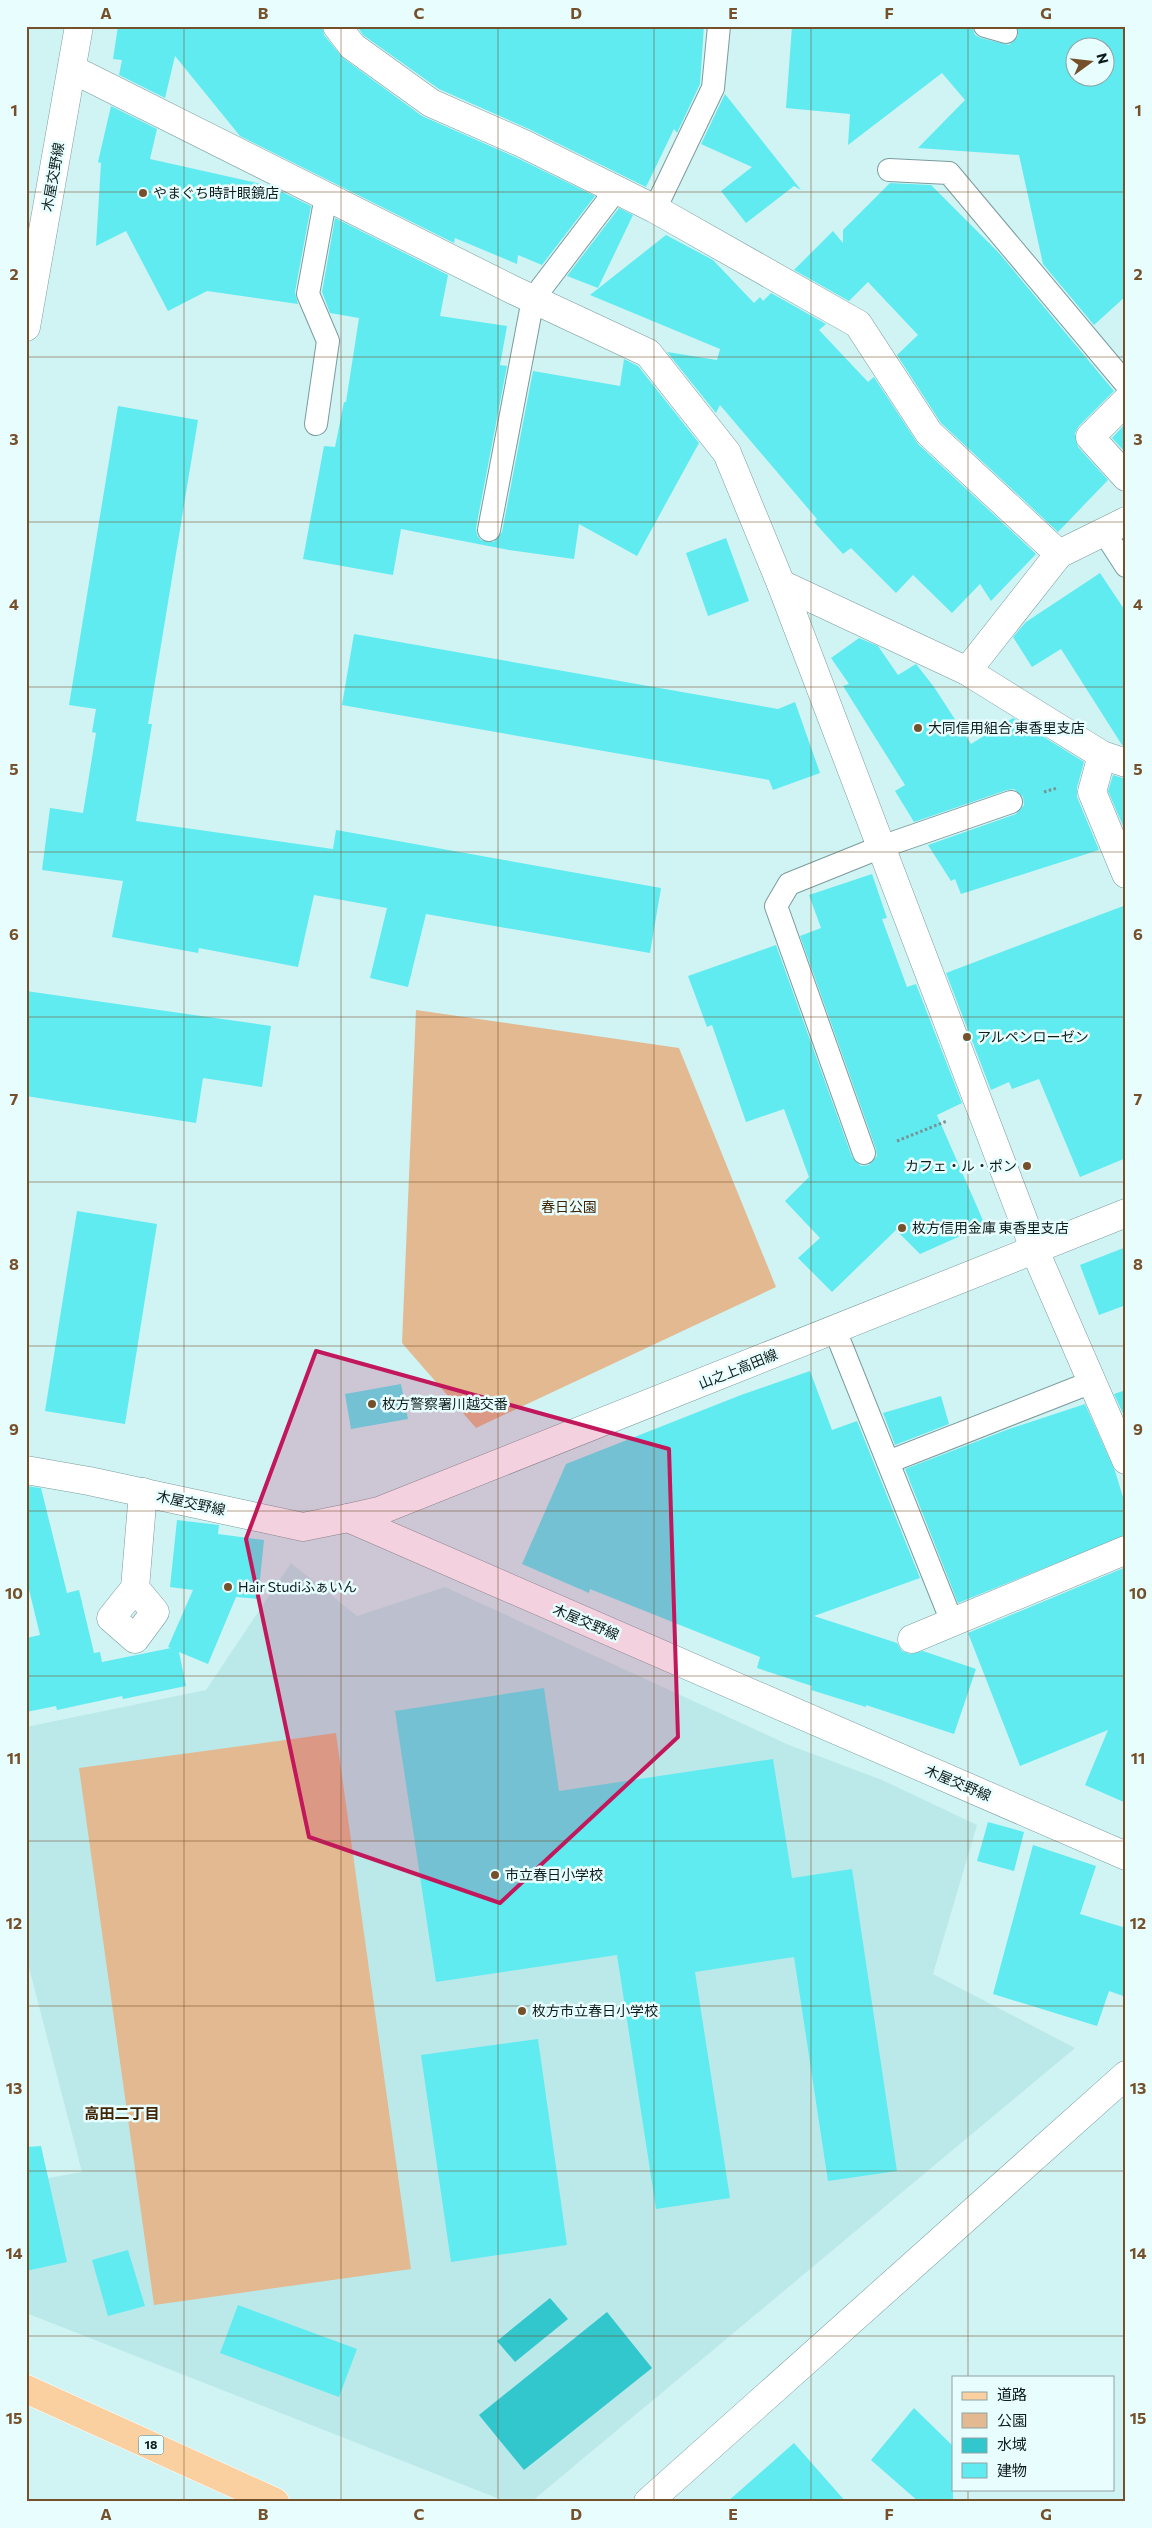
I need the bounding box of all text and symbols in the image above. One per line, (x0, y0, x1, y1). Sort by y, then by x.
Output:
text: A (100, 3, 112, 22)
text: B (258, 3, 269, 22)
text: C (414, 3, 425, 22)
text: D (570, 3, 582, 22)
text: E (728, 3, 738, 22)
text: F (884, 3, 894, 22)
text: G (1040, 3, 1052, 22)
north arrow (1064, 38, 1114, 88)
text: N (1093, 51, 1113, 66)
text: 1 (10, 100, 18, 119)
text: 1 (1134, 100, 1142, 119)
street label: 木屋交野線 (38, 141, 67, 213)
place label: やまぐち時計眼鏡店 (153, 184, 279, 201)
marker: やまぐち時計眼鏡店 (137, 187, 149, 199)
text: 2 (9, 264, 19, 283)
text: 2 (1133, 264, 1143, 283)
text: 3 (9, 429, 19, 448)
text: 3 (1133, 429, 1143, 448)
text: 4 (9, 594, 19, 613)
text: 4 (1133, 594, 1143, 613)
place label: 大同信用組合 東香里支店 (928, 719, 1085, 736)
marker: 大同信用組合 東香里支店 (912, 722, 924, 734)
text: 5 (9, 759, 19, 778)
text: 5 (1133, 759, 1143, 778)
text: 6 (9, 924, 19, 943)
text: 6 (1133, 924, 1143, 943)
place label: アルペンローゼン (977, 1028, 1089, 1045)
marker: アルペンローゼン (961, 1031, 973, 1043)
text: 7 (10, 1089, 19, 1108)
text: 7 (1134, 1089, 1143, 1108)
place label: カフェ・ル・ポン (905, 1157, 1017, 1174)
marker: カフェ・ル・ポン (1021, 1160, 1033, 1172)
park label: 春日公園 (541, 1198, 597, 1215)
place label: 枚方信用金庫 東香里支店 (912, 1219, 1069, 1236)
marker: 枚方信用金庫 東香里支店 (896, 1222, 908, 1234)
text: 8 (9, 1254, 19, 1273)
text: 8 (1133, 1254, 1143, 1273)
street label: 山之上高田線 (696, 1345, 780, 1392)
place label: 枚方警察署川越交番 (382, 1395, 508, 1412)
marker: 枚方警察署川越交番 (366, 1398, 378, 1410)
text: 9 (9, 1419, 19, 1438)
text: 9 (1133, 1419, 1143, 1438)
street label: 木屋交野線 (155, 1487, 227, 1518)
place label: Hair Studiふぁいん (238, 1578, 357, 1595)
marker: Hair Studiふぁいん (222, 1581, 234, 1593)
text: 10 (5, 1583, 23, 1602)
text: 10 (1129, 1583, 1147, 1602)
street label: 木屋交野線 (551, 1600, 622, 1643)
text: 11 (7, 1748, 21, 1767)
text: 11 (1131, 1748, 1145, 1767)
street label: 木屋交野線 (923, 1761, 994, 1804)
place label: 市立春日小学校 (505, 1866, 603, 1883)
marker: 市立春日小学校 (489, 1869, 501, 1881)
text: 12 (6, 1913, 22, 1932)
text: 12 (1130, 1913, 1146, 1932)
place label: 枚方市立春日小学校 (532, 2002, 658, 2019)
marker: 枚方市立春日小学校 (516, 2005, 528, 2017)
text: 13 (6, 2078, 22, 2097)
text: 13 (1130, 2078, 1146, 2097)
district label: 高田二丁目 (84, 2104, 160, 2122)
text: 14 (5, 2243, 23, 2262)
text: 14 (1129, 2243, 1147, 2262)
legend (952, 2376, 1114, 2490)
text: 道路 (997, 2385, 1027, 2403)
text: 15 (6, 2408, 22, 2427)
text: 15 (1130, 2408, 1146, 2427)
text: 公園 (997, 2411, 1027, 2429)
text: 水域 (997, 2435, 1027, 2453)
road number: 18 (138, 2436, 164, 2454)
text: 建物 (997, 2461, 1027, 2479)
text: A (100, 2504, 112, 2523)
text: B (258, 2504, 269, 2523)
text: C (414, 2504, 425, 2523)
text: D (570, 2504, 582, 2523)
text: E (728, 2504, 738, 2523)
text: F (884, 2504, 894, 2523)
text: G (1040, 2504, 1052, 2523)

